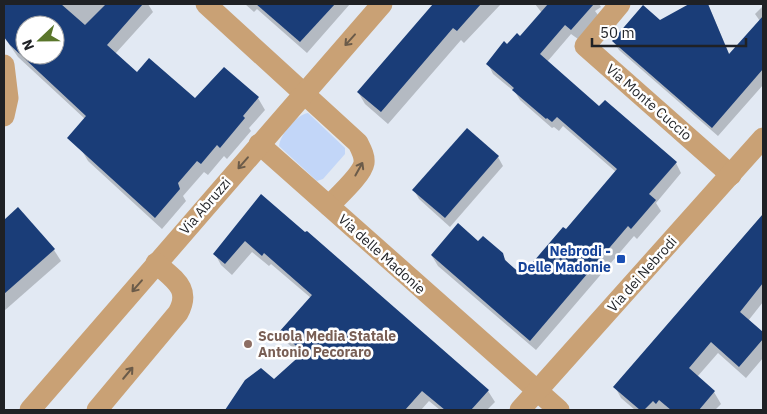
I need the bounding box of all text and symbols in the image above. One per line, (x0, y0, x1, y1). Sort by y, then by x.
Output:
north arrow (15, 15, 65, 65)
scale bar (592, 15, 746, 47)
text: 50 m (600, 23, 635, 42)
one-way arrow (344, 34, 355, 47)
text: N (18, 37, 38, 53)
street label: Via Monte Cuccio (602, 60, 696, 144)
one-way arrow (237, 156, 249, 169)
one-way arrow (354, 162, 364, 177)
street label: Via Abruzzi (175, 174, 235, 238)
street label: Via delle Madonie (335, 210, 430, 298)
street label: Via dei Nebrodi (603, 232, 681, 316)
place label: Nebrodi - Delle Madonie (518, 242, 611, 276)
marker: Nebrodi - Delle Madonie (615, 253, 627, 265)
one-way arrow (131, 279, 142, 292)
place label: Scuola Media Statale Antonio Pecoraro (258, 327, 396, 361)
marker: Scuola Media Statale Antonio Pecoraro (242, 338, 254, 350)
one-way arrow (123, 367, 134, 380)

